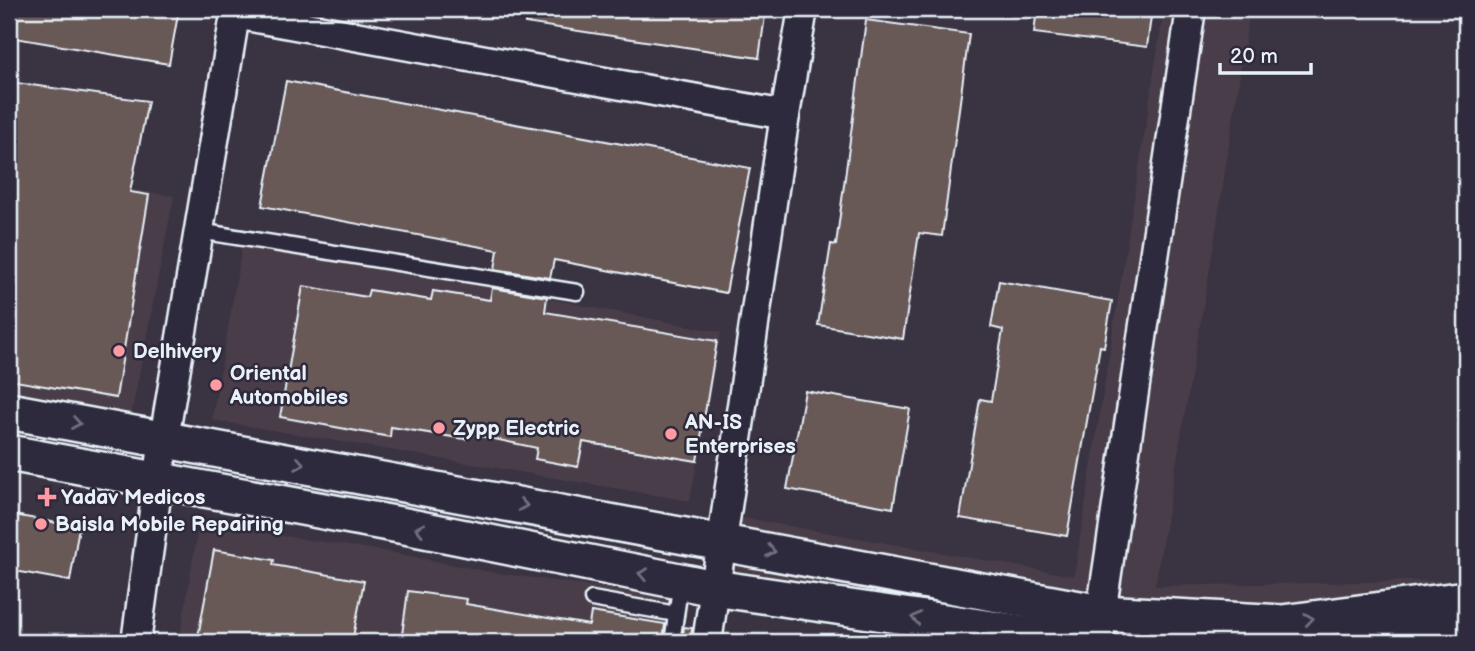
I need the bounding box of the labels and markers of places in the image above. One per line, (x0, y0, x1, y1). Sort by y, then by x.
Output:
place label: Delhivery (133, 339, 222, 364)
marker: Delhivery (111, 343, 127, 359)
place label: Oriental Automobiles (229, 361, 348, 410)
marker: Oriental Automobiles (208, 377, 224, 393)
place label: AN-IS Enterprises (684, 410, 796, 459)
place label: Zypp Electric (453, 416, 580, 441)
marker: Zypp Electric (431, 420, 447, 436)
marker: AN-IS Enterprises (663, 426, 679, 442)
place label: Yadav Medicos (61, 485, 205, 510)
marker: Yadav Medicos (39, 489, 55, 505)
place label: Baisla Mobile Repairing (55, 512, 284, 537)
marker: Baisla Mobile Repairing (33, 516, 49, 532)

